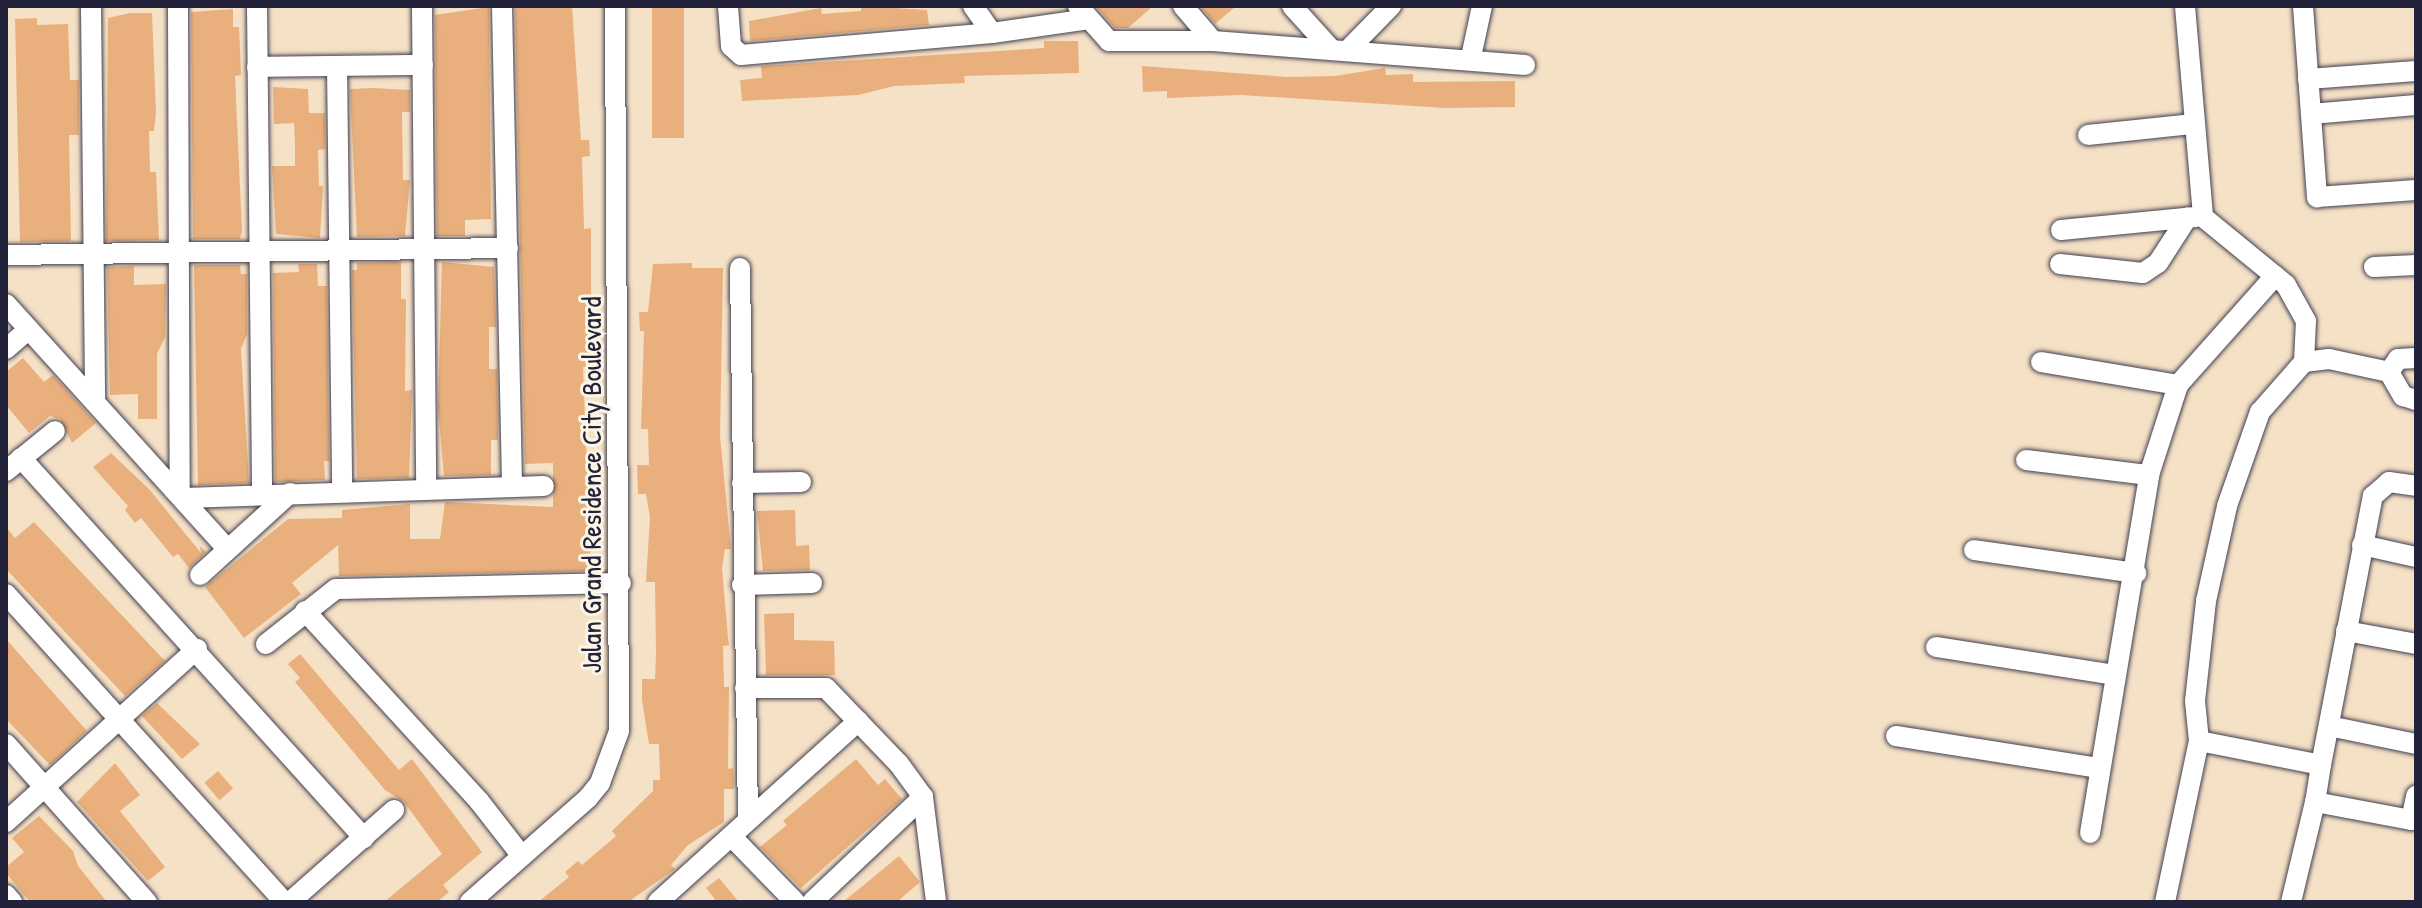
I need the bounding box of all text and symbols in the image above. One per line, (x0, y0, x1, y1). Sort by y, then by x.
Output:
street label: Jalan Grand Residence City Boulevard (574, 297, 608, 673)

